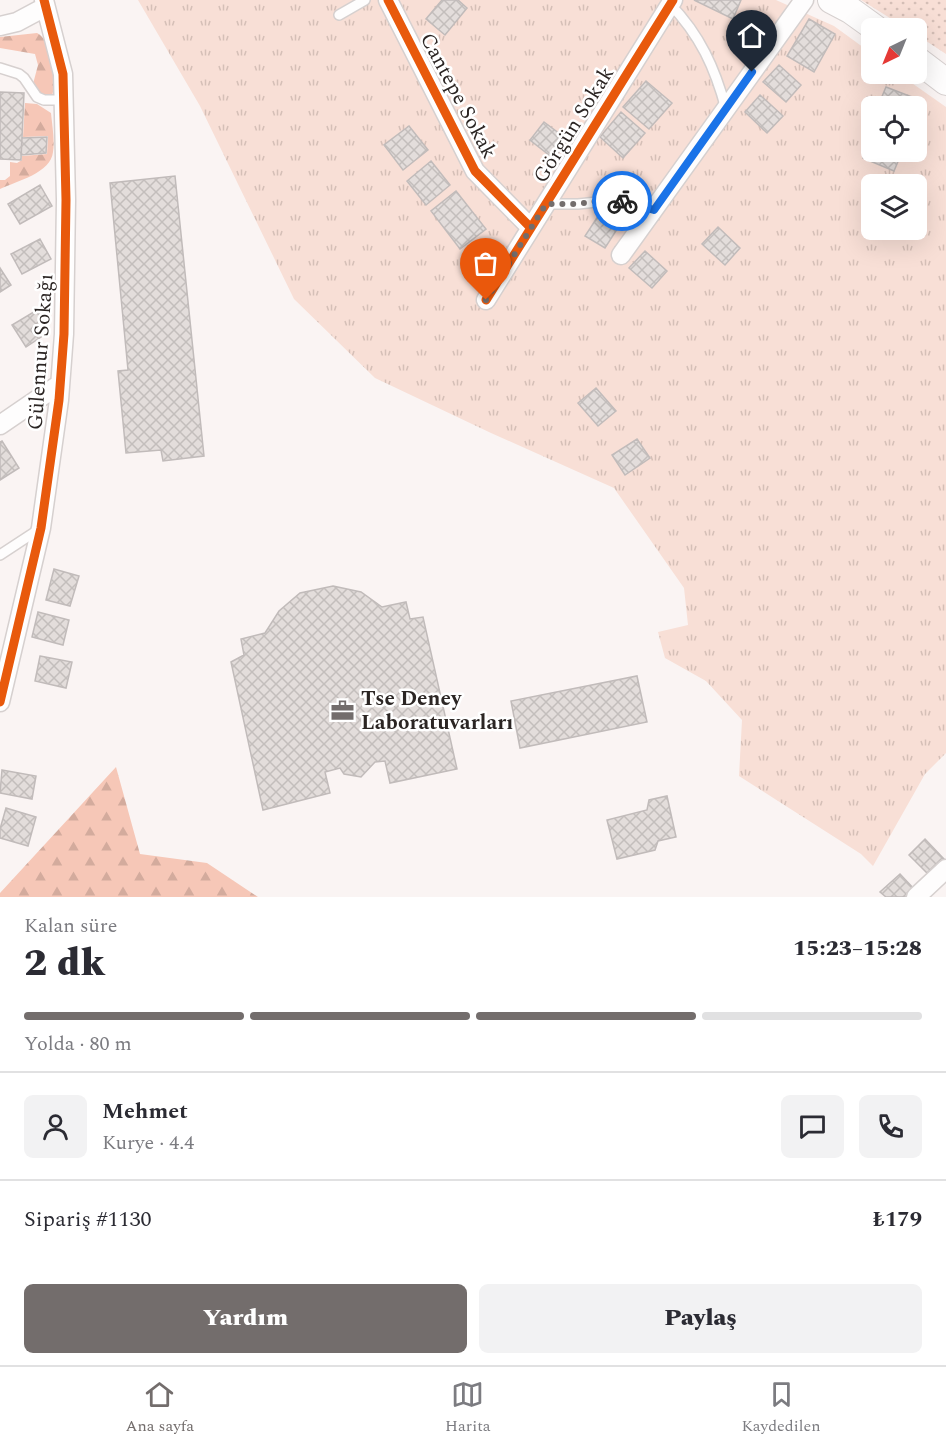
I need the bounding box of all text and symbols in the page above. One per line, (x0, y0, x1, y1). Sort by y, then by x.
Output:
pin (726, 10, 777, 72)
north arrow (861, 18, 927, 84)
map controls (861, 18, 927, 240)
icon: home (735, 19, 768, 52)
street label: Cantepe Sokak (411, 27, 505, 165)
street label: Görgün Sokak (525, 60, 623, 190)
button: locate (861, 96, 927, 162)
courier (592, 171, 652, 231)
button: layers (861, 174, 927, 240)
icon: bike (606, 185, 639, 218)
pin (460, 238, 511, 300)
icon: bag (469, 247, 502, 280)
street label: Gülennur Sokağı (20, 273, 62, 431)
place label: Tse Deney Laboratuvarları (361, 683, 513, 739)
office icon: Tse Deney Laboratuvarları (330, 698, 356, 724)
text: Kalan süre (24, 911, 117, 941)
text: 15:23–15:28 (793, 932, 922, 965)
text: 2 dk (24, 934, 105, 993)
text: Yolda · 80 m (24, 1029, 132, 1059)
button: person (24, 1095, 87, 1158)
text: Mehmet (102, 1095, 188, 1128)
button: chat (781, 1095, 844, 1158)
button: phone (859, 1095, 922, 1158)
text: Kurye · 4.4 (102, 1128, 194, 1158)
text: Sipariş #1130 (24, 1203, 152, 1236)
text: ₺179 (873, 1203, 922, 1236)
button: Yardım (24, 1284, 467, 1353)
button: Paylaş (479, 1284, 922, 1353)
tab: Ana sayfa (125, 1378, 194, 1438)
tab: Harita (445, 1378, 491, 1438)
tab: Kaydedilen (742, 1378, 821, 1438)

